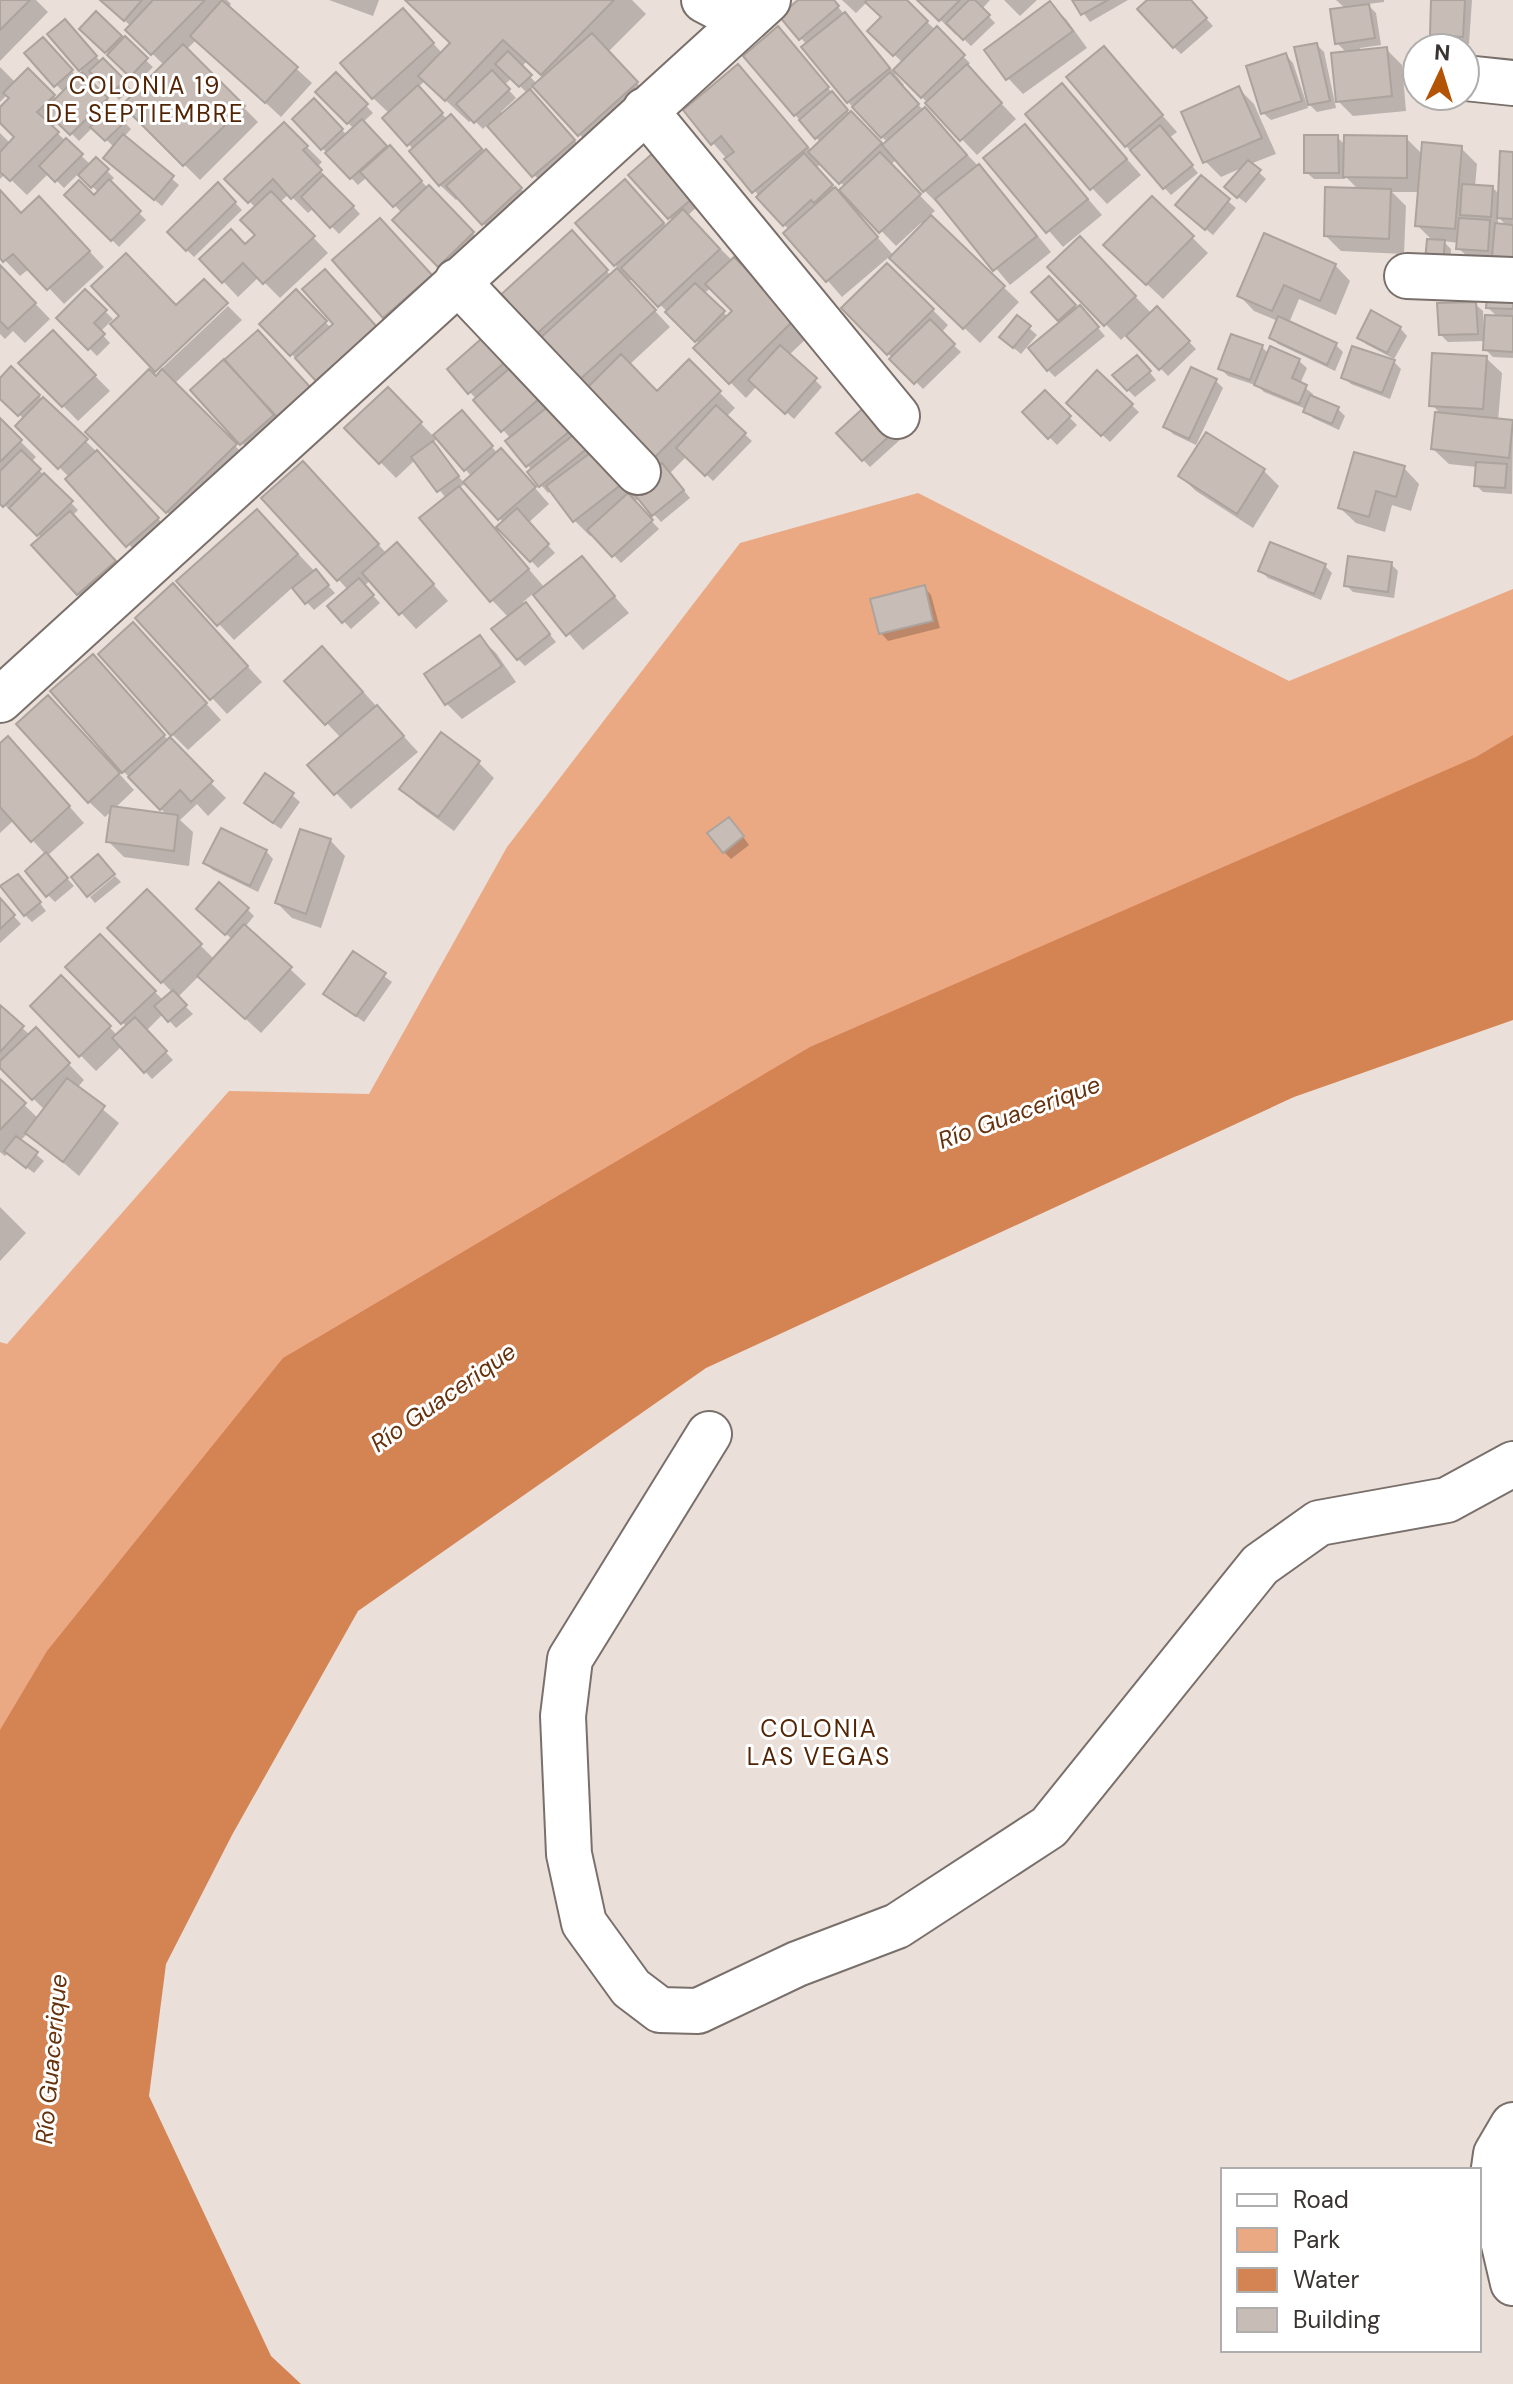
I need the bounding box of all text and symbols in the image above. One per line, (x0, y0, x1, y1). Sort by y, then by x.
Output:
north arrow (1401, 32, 1481, 112)
text: N (1433, 38, 1451, 68)
district label: COLONIA 19 DE SEPTIEMBRE (46, 70, 244, 129)
water label: Río Guacerique (934, 1068, 1104, 1156)
water label: Río Guacerique (364, 1335, 522, 1459)
district label: COLONIA LAS VEGAS (747, 1713, 891, 1772)
water label: Río Guacerique (28, 1973, 74, 2145)
legend (1221, 2168, 1481, 2352)
text: Road (1293, 2184, 1349, 2215)
text: Park (1293, 2224, 1340, 2255)
text: Water (1293, 2264, 1359, 2295)
text: Building (1293, 2304, 1380, 2335)

